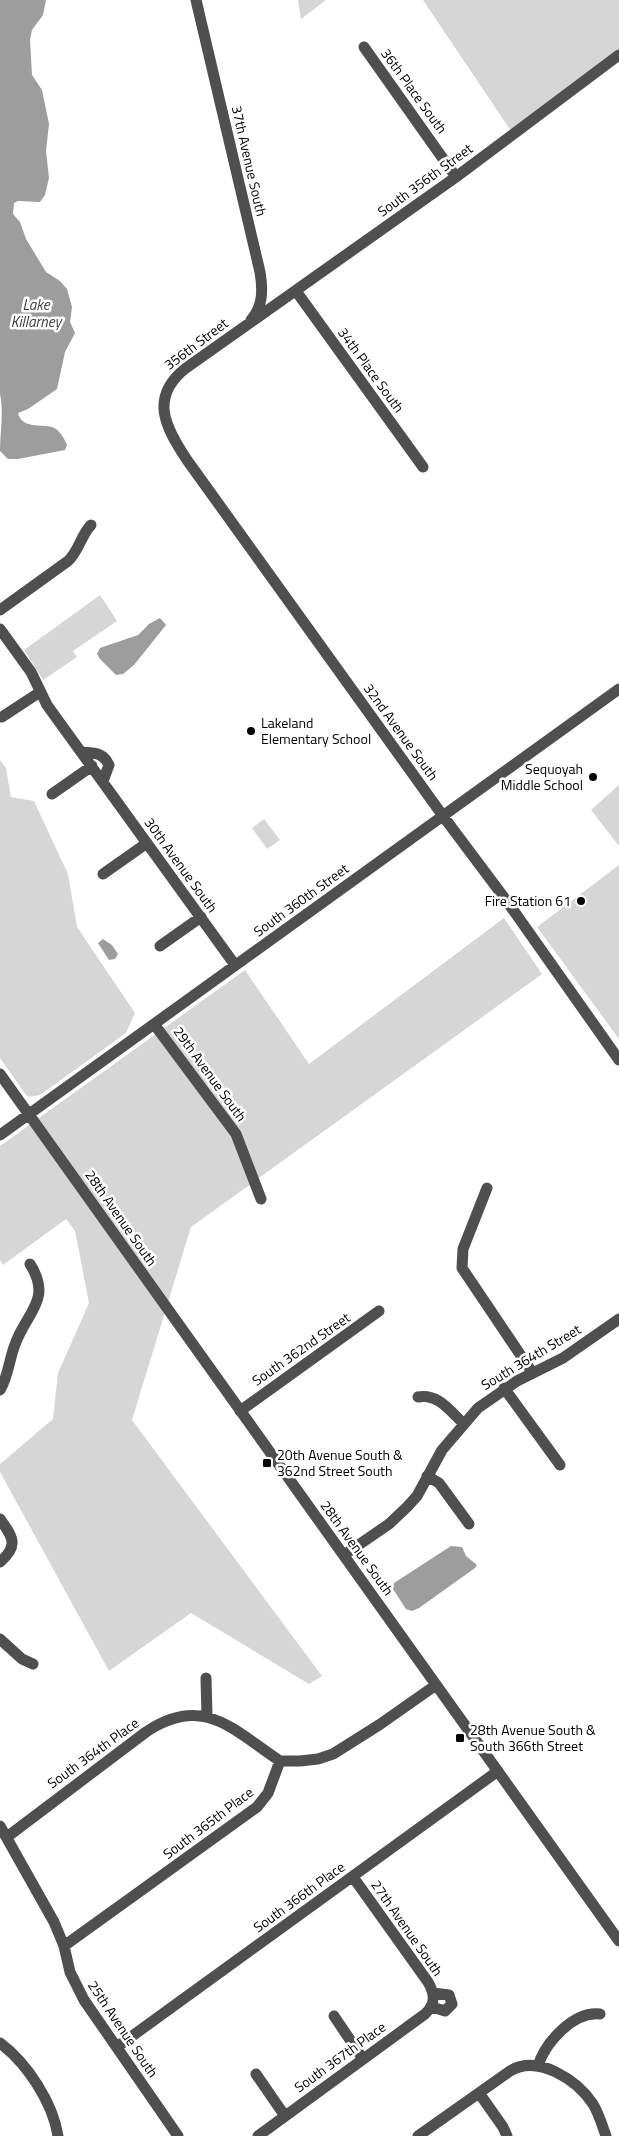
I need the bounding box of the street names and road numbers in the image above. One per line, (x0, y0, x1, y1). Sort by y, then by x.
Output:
street label: 36th Place South (376, 44, 453, 138)
street label: 37th Avenue South (227, 104, 272, 218)
street label: South 356th Street (373, 138, 477, 221)
street label: 356th Street (159, 313, 232, 375)
street label: 34th Place South (333, 323, 410, 417)
street label: 32nd Avenue South (359, 679, 444, 785)
street label: 30th Avenue South (140, 813, 223, 917)
street label: South 360th Street (249, 858, 353, 941)
street label: 29th Avenue South (169, 1022, 252, 1126)
street label: 28th Avenue South (80, 1165, 162, 1270)
street label: South 362nd Street (247, 1307, 354, 1390)
street label: South 364th Street (477, 1318, 585, 1395)
street label: 28th Avenue South (316, 1496, 399, 1600)
street label: South 364th Place (43, 1712, 143, 1793)
street label: South 365th Place (158, 1782, 257, 1864)
street label: South 366th Place (249, 1856, 349, 1937)
street label: 27th Avenue South (366, 1875, 448, 1980)
street label: 25th Avenue South (83, 1976, 164, 2081)
street label: South 367th Place (290, 2016, 390, 2097)

